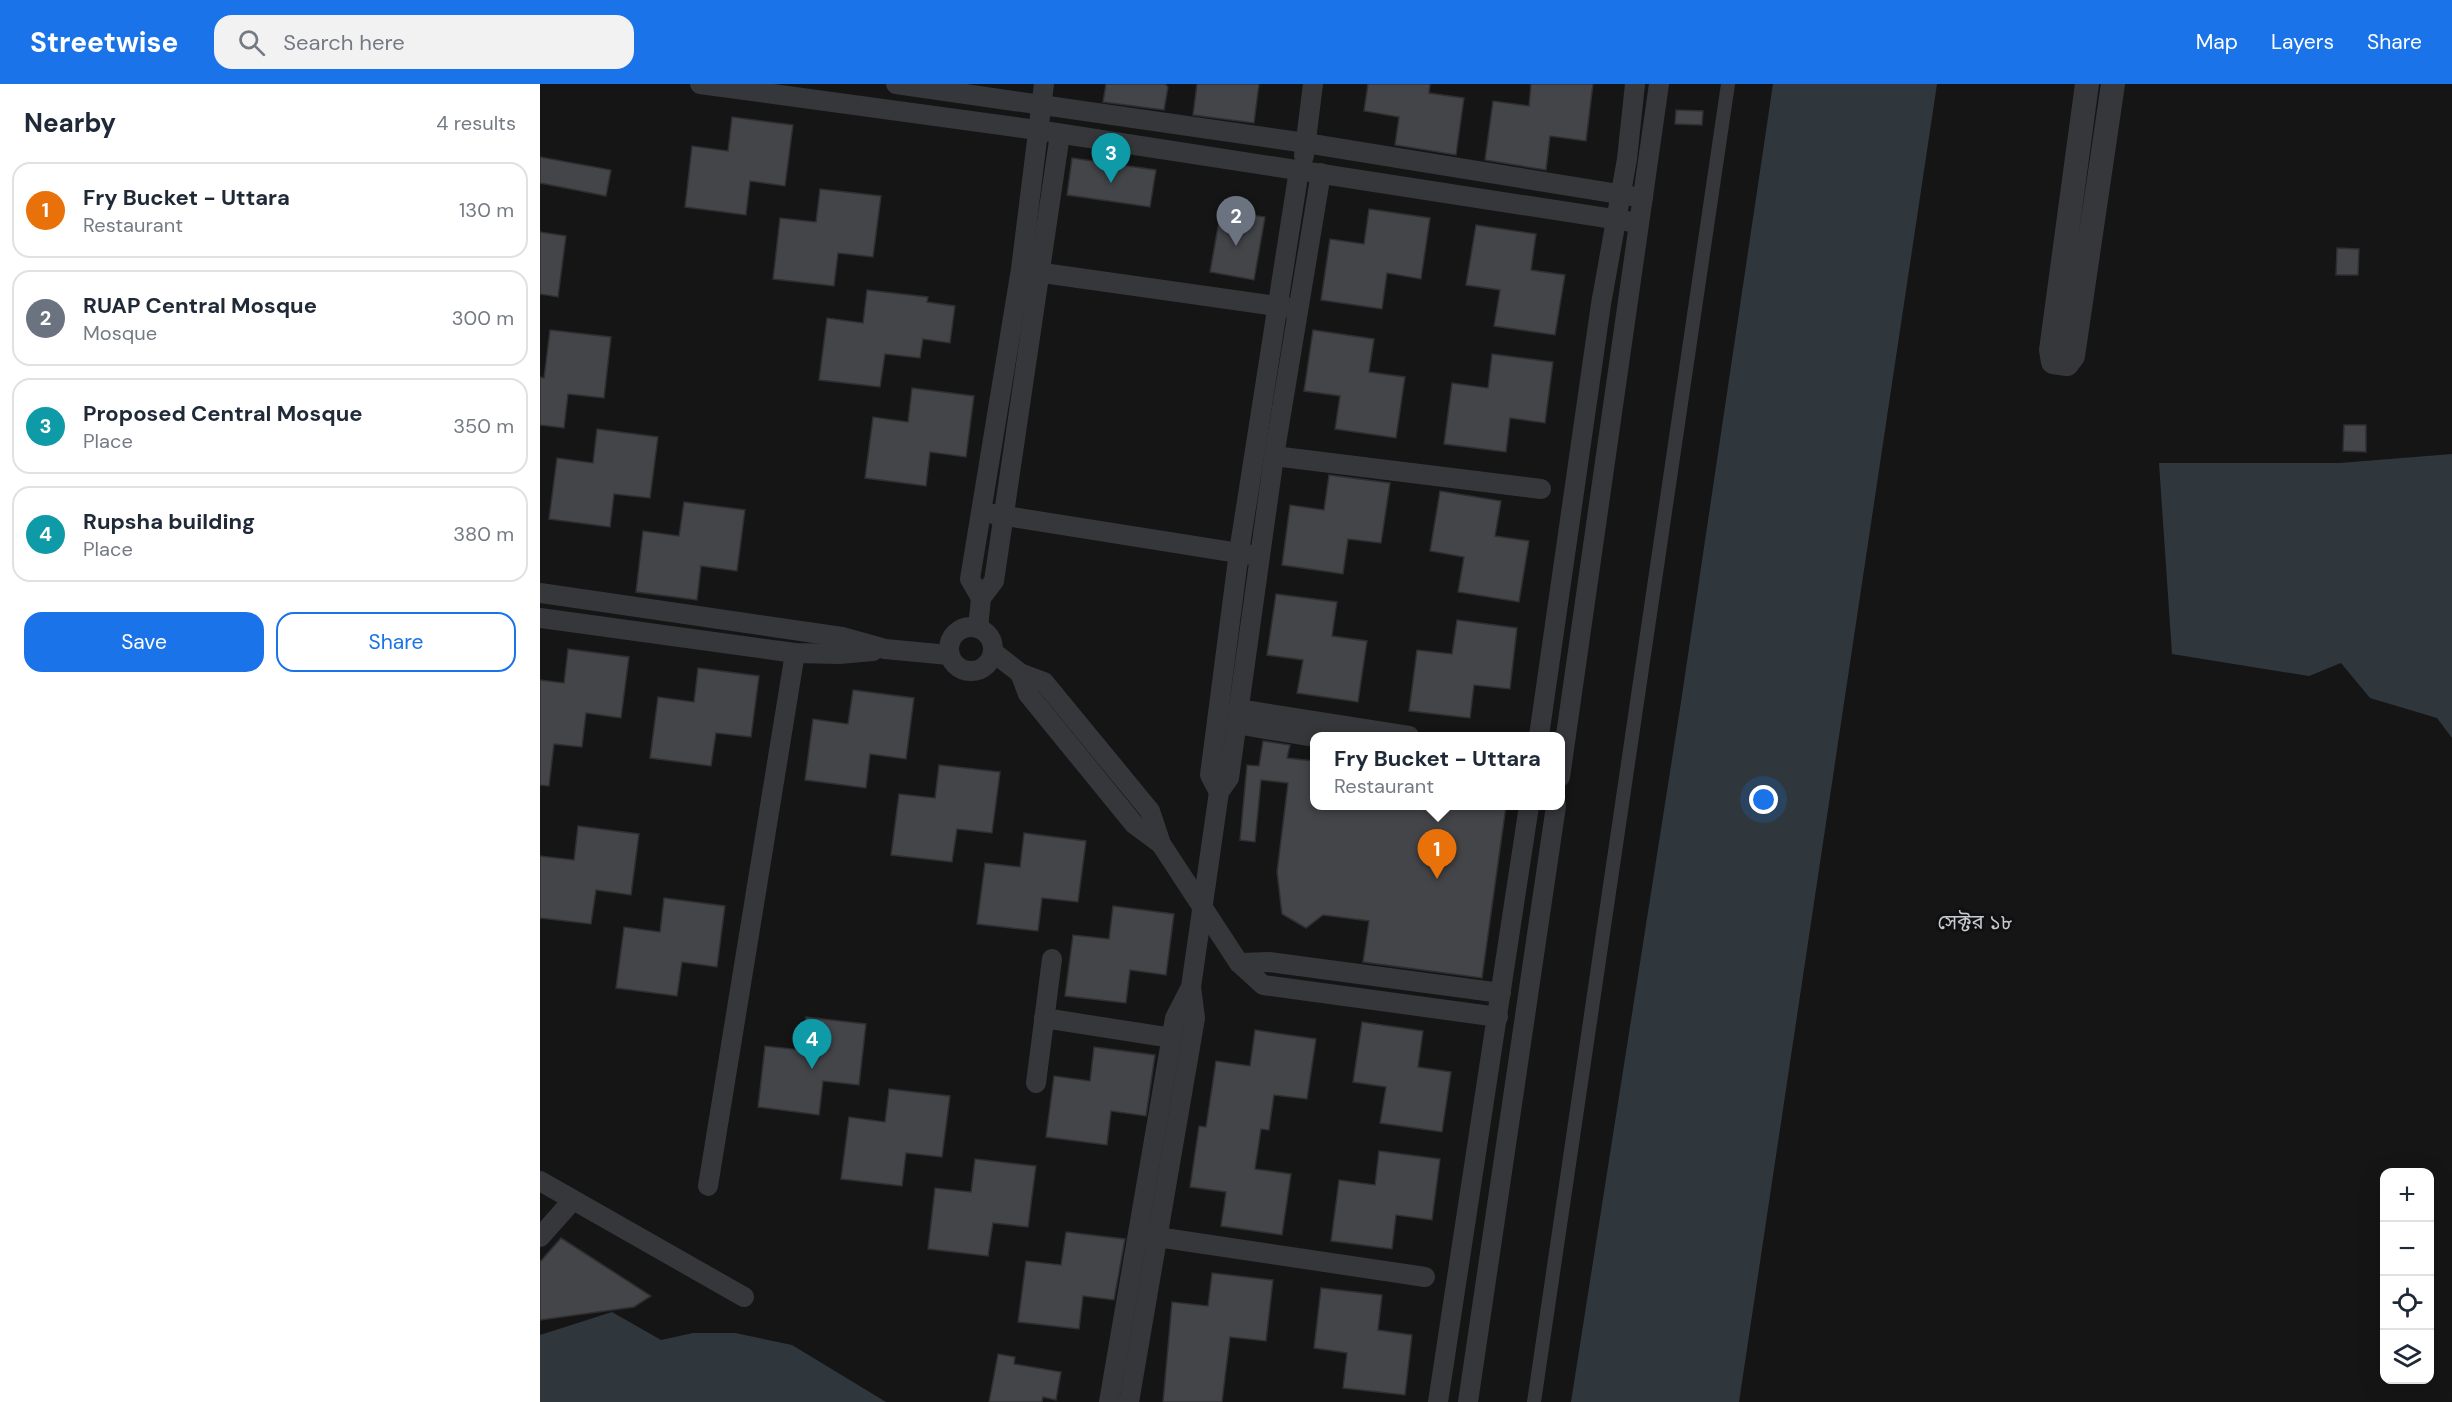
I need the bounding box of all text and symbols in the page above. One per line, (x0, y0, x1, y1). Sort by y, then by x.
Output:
search box (214, 15, 634, 69)
text: Streetwise (30, 24, 178, 61)
icon: search (235, 26, 268, 59)
text: Search here (283, 28, 405, 57)
text: Map (2196, 28, 2238, 56)
text: Layers (2271, 28, 2334, 56)
text: Share (2367, 28, 2422, 56)
text: Nearby (24, 106, 116, 140)
text: 4 results (436, 110, 516, 136)
pin: 3 (1092, 134, 1130, 183)
text: Fry Bucket - Uttara (83, 183, 290, 212)
pin: 2 (1216, 196, 1256, 246)
text: 1 (42, 197, 49, 223)
text: 130 m (459, 197, 514, 223)
text: Restaurant (83, 212, 183, 238)
text: RUAP Central Mosque (83, 291, 317, 320)
text: 2 (40, 305, 51, 331)
text: 300 m (452, 305, 514, 331)
text: Mosque (83, 320, 157, 346)
text: Proposed Central Mosque (83, 399, 362, 428)
text: 3 (39, 413, 52, 439)
text: 350 m (453, 413, 514, 439)
text: Place (83, 428, 133, 454)
text: Rupsha building (83, 507, 255, 536)
text: 4 (39, 521, 52, 547)
text: 380 m (453, 521, 514, 547)
text: Place (83, 536, 133, 562)
button: Save (24, 612, 264, 672)
button: Share (276, 612, 516, 672)
popup (1310, 732, 1565, 810)
text: Fry Bucket - Uttara (1334, 744, 1541, 773)
text: Restaurant (1334, 773, 1434, 799)
your location (1749, 785, 1778, 814)
pin: 1 (1418, 830, 1456, 879)
district label: সেক্টর ১৮ (1937, 909, 2013, 935)
pin: 4 (792, 1020, 832, 1069)
map controls (2380, 1168, 2434, 1384)
button: + (2380, 1168, 2434, 1222)
button: − (2380, 1222, 2434, 1276)
button: locate (2380, 1276, 2434, 1330)
button: layers (2380, 1330, 2434, 1384)

